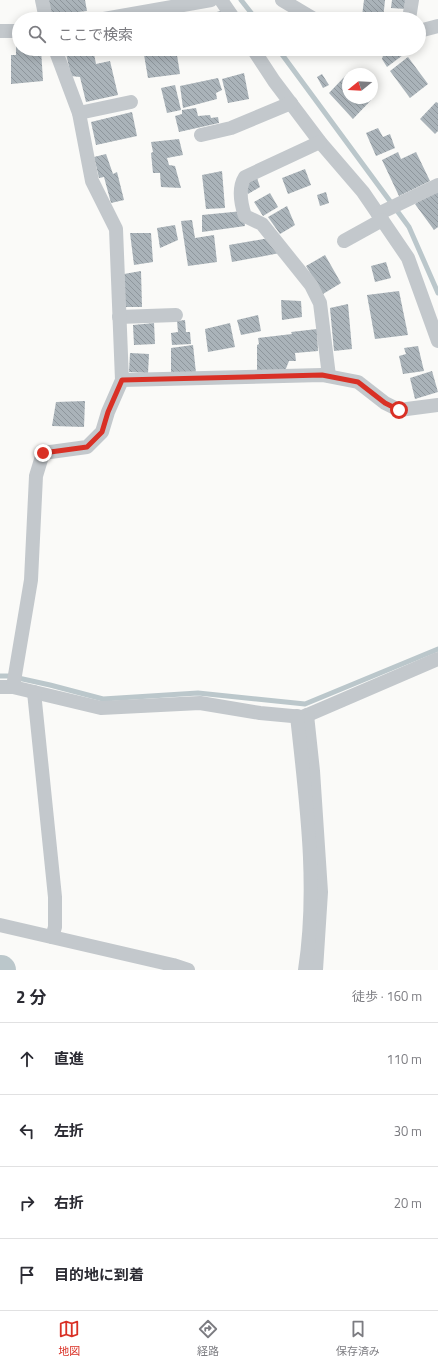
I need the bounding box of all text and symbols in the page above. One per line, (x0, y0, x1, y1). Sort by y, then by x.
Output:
search box (12, 12, 426, 56)
icon: search (26, 23, 48, 45)
text: ここで検索 (58, 23, 133, 46)
north arrow (342, 68, 378, 104)
route start (390, 401, 408, 419)
route end (34, 444, 52, 462)
text: 2 分 (16, 984, 46, 1010)
text: 徒歩 · 160 m (352, 986, 422, 1006)
text: 直進 (54, 1047, 84, 1070)
icon: ahead (16, 1048, 38, 1070)
text: 110 m (386, 1049, 422, 1069)
text: 左折 (54, 1119, 84, 1142)
icon: left (16, 1120, 38, 1142)
text: 30 m (394, 1121, 422, 1141)
text: 右折 (54, 1191, 84, 1214)
icon: right (16, 1192, 38, 1214)
text: 20 m (394, 1193, 422, 1213)
text: 目的地に到着 (54, 1263, 144, 1286)
icon: arrive (16, 1264, 38, 1286)
tab: 地図 (58, 1318, 80, 1359)
tab: 経路 (197, 1318, 219, 1359)
tab: 保存済み (336, 1318, 380, 1359)

